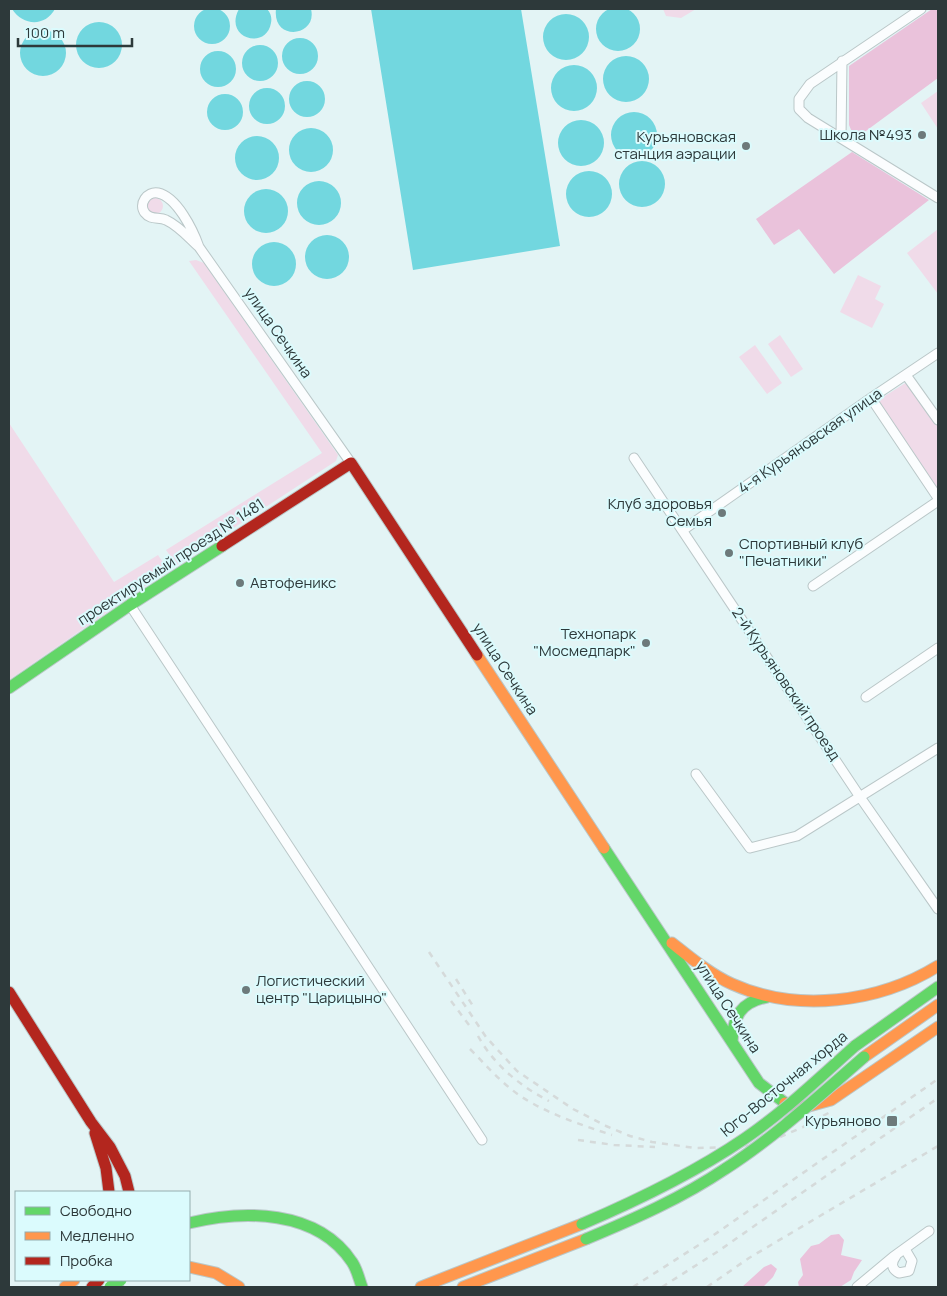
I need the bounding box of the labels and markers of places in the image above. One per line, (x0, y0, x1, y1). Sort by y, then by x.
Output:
place label: Школа №493 (819, 124, 912, 145)
place label: Курьяновская станция аэрации (614, 126, 736, 164)
marker: Школа №493 (916, 129, 928, 141)
marker: Курьяновская станция аэрации (740, 140, 752, 152)
place label: Клуб здоровья Семья (608, 493, 712, 531)
marker: Клуб здоровья Семья (716, 507, 728, 519)
place label: Спортивный клуб "Печатники" (739, 533, 863, 571)
marker: Спортивный клуб "Печатники" (723, 547, 735, 559)
place label: Автофеникс (250, 572, 336, 593)
marker: Автофеникс (234, 577, 246, 589)
place label: Технопарк "Мосмедпарк" (533, 623, 637, 661)
marker: Технопарк "Мосмедпарк" (640, 637, 652, 649)
place label: Логистический центр "Царицыно" (256, 970, 387, 1008)
marker: Логистический центр "Царицыно" (240, 984, 252, 996)
place label: Курьяново (805, 1110, 881, 1131)
marker: Курьяново (885, 1114, 899, 1128)

